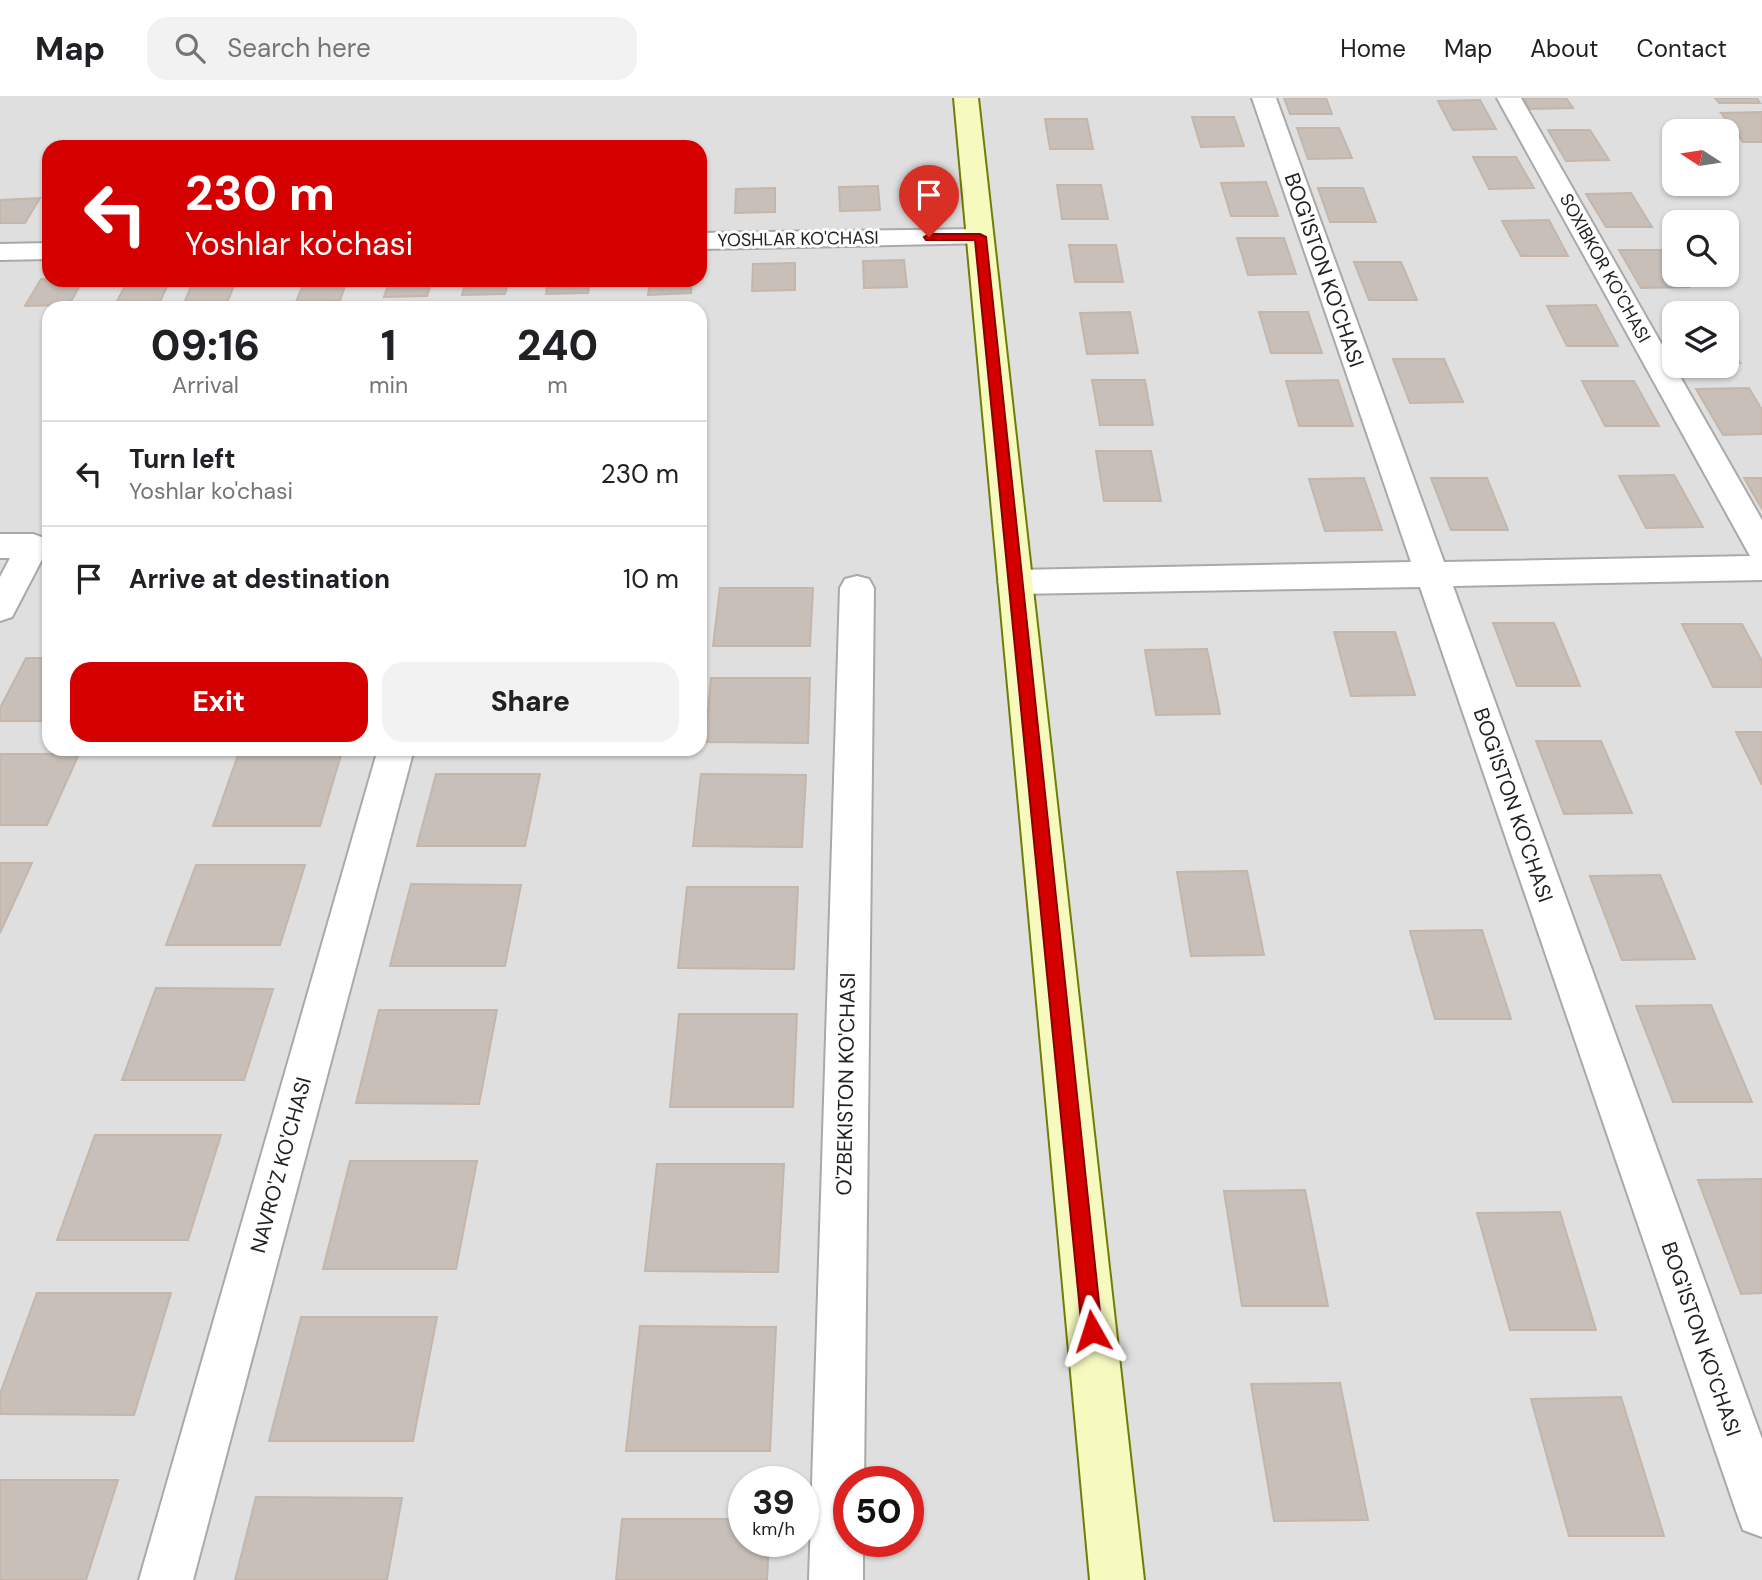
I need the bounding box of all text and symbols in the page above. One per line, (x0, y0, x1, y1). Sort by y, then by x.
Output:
search box (147, 17, 637, 80)
text: Map (35, 27, 105, 70)
icon: search (171, 29, 209, 67)
text: Search here (227, 31, 371, 65)
text: Home (1340, 33, 1406, 64)
text: Map (1444, 33, 1492, 64)
text: About (1530, 33, 1599, 64)
text: Contact (1637, 33, 1727, 64)
north arrow (1662, 119, 1740, 196)
map controls (1662, 119, 1739, 378)
text: 230 m (185, 161, 335, 225)
pin (899, 165, 959, 237)
icon: left (70, 168, 161, 259)
street label: BOG'ISTON KO'CHASI (1278, 169, 1370, 371)
icon: arrive (910, 176, 948, 214)
street label: SOXIBKOR KO'CHASI (1554, 189, 1656, 347)
button: search (1662, 210, 1739, 287)
text: Yoshlar ko'chasi (185, 223, 413, 265)
street label: YOSHLAR KO'CHASI (717, 226, 879, 252)
button: layers (1662, 301, 1739, 378)
text: 09:16 (151, 318, 260, 373)
text: 1 (381, 318, 396, 373)
text: 240 (517, 318, 598, 373)
text: Arrival (172, 370, 239, 400)
text: min (369, 370, 408, 400)
text: m (547, 370, 568, 400)
text: Turn left (129, 442, 236, 476)
icon: left (70, 455, 108, 493)
text: 230 m (601, 457, 679, 491)
text: Yoshlar ko'chasi (129, 476, 293, 506)
icon: arrive (70, 560, 108, 598)
text: Arrive at destination (129, 562, 390, 596)
text: 10 m (623, 562, 679, 596)
button: Exit (70, 662, 368, 742)
button: Share (382, 662, 679, 742)
street label: BOG'ISTON KO'CHASI (1467, 704, 1559, 906)
street label: O'ZBEKISTON KO'CHASI (830, 972, 862, 1196)
street label: NAVRO'Z KO'CHASI (244, 1074, 318, 1256)
street label: BOG'ISTON KO'CHASI (1655, 1238, 1747, 1440)
position arrow (1055, 1294, 1129, 1368)
speed limit sign: 50 (833, 1466, 924, 1557)
text: 39 (752, 1479, 795, 1525)
text: km/h (752, 1517, 795, 1541)

